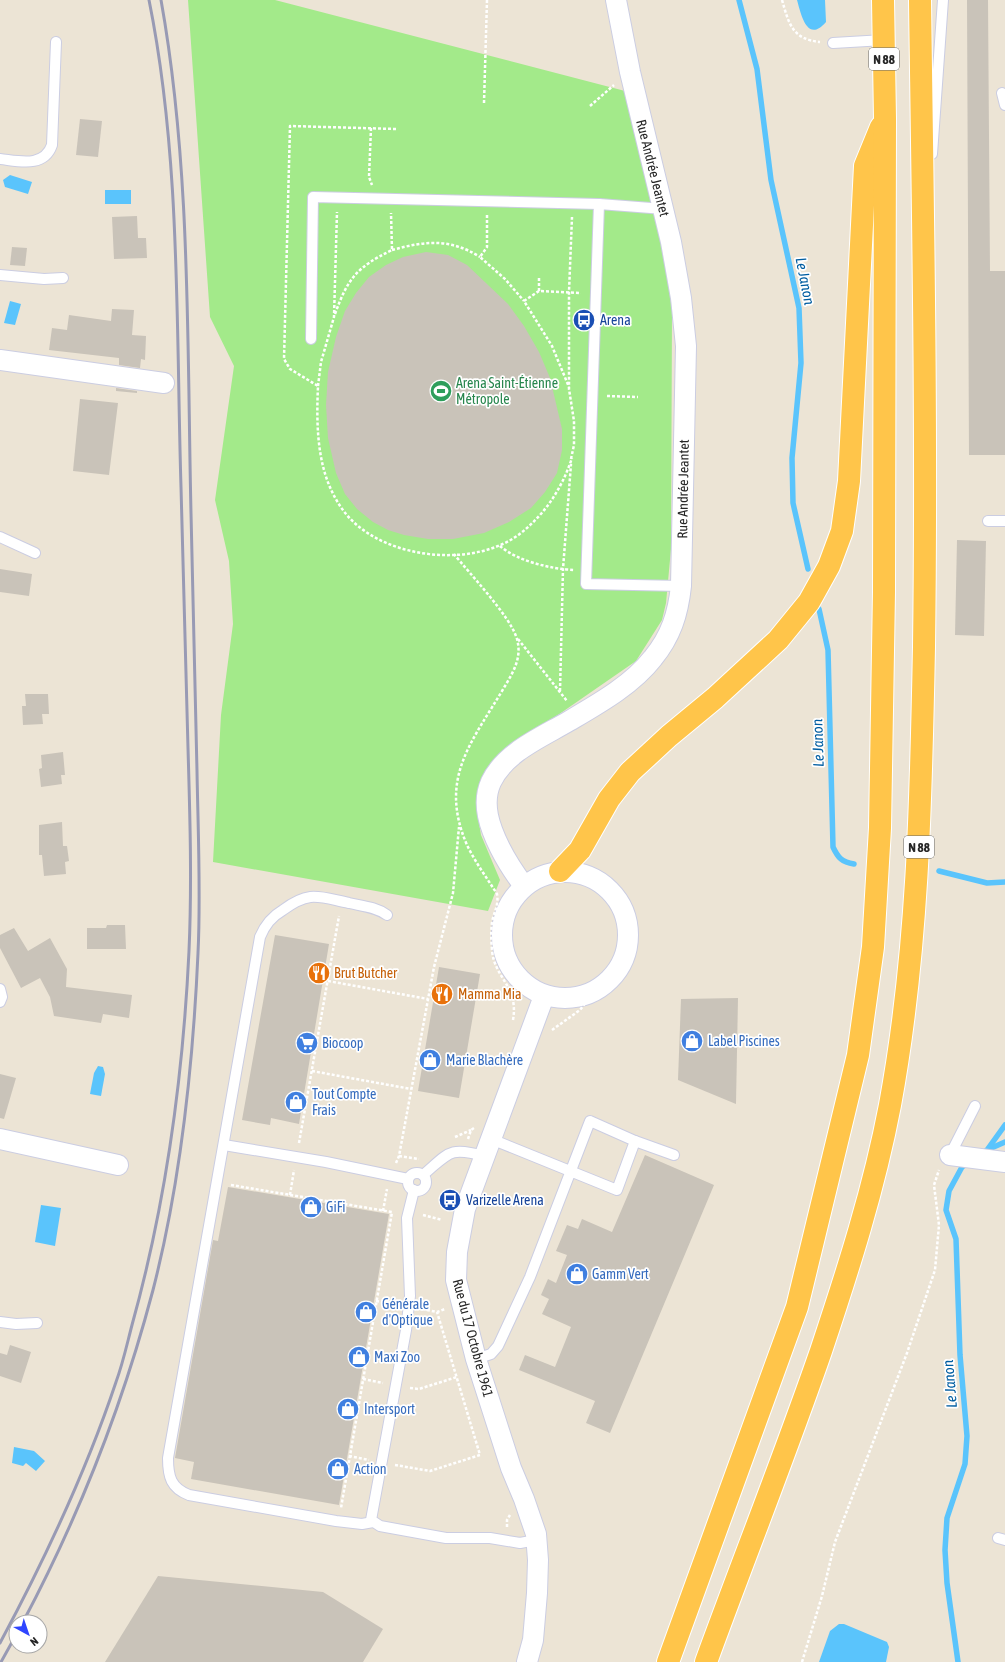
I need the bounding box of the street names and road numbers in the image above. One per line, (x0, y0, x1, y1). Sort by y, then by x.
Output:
road number: N 88 (869, 48, 899, 70)
street label: Rue Andrée Jeantet (633, 118, 673, 218)
street label: Rue Andrée Jeantet (674, 439, 692, 539)
road number: N 88 (904, 836, 934, 858)
street label: Rue du 17 Octobre 1961 (450, 1277, 496, 1399)

